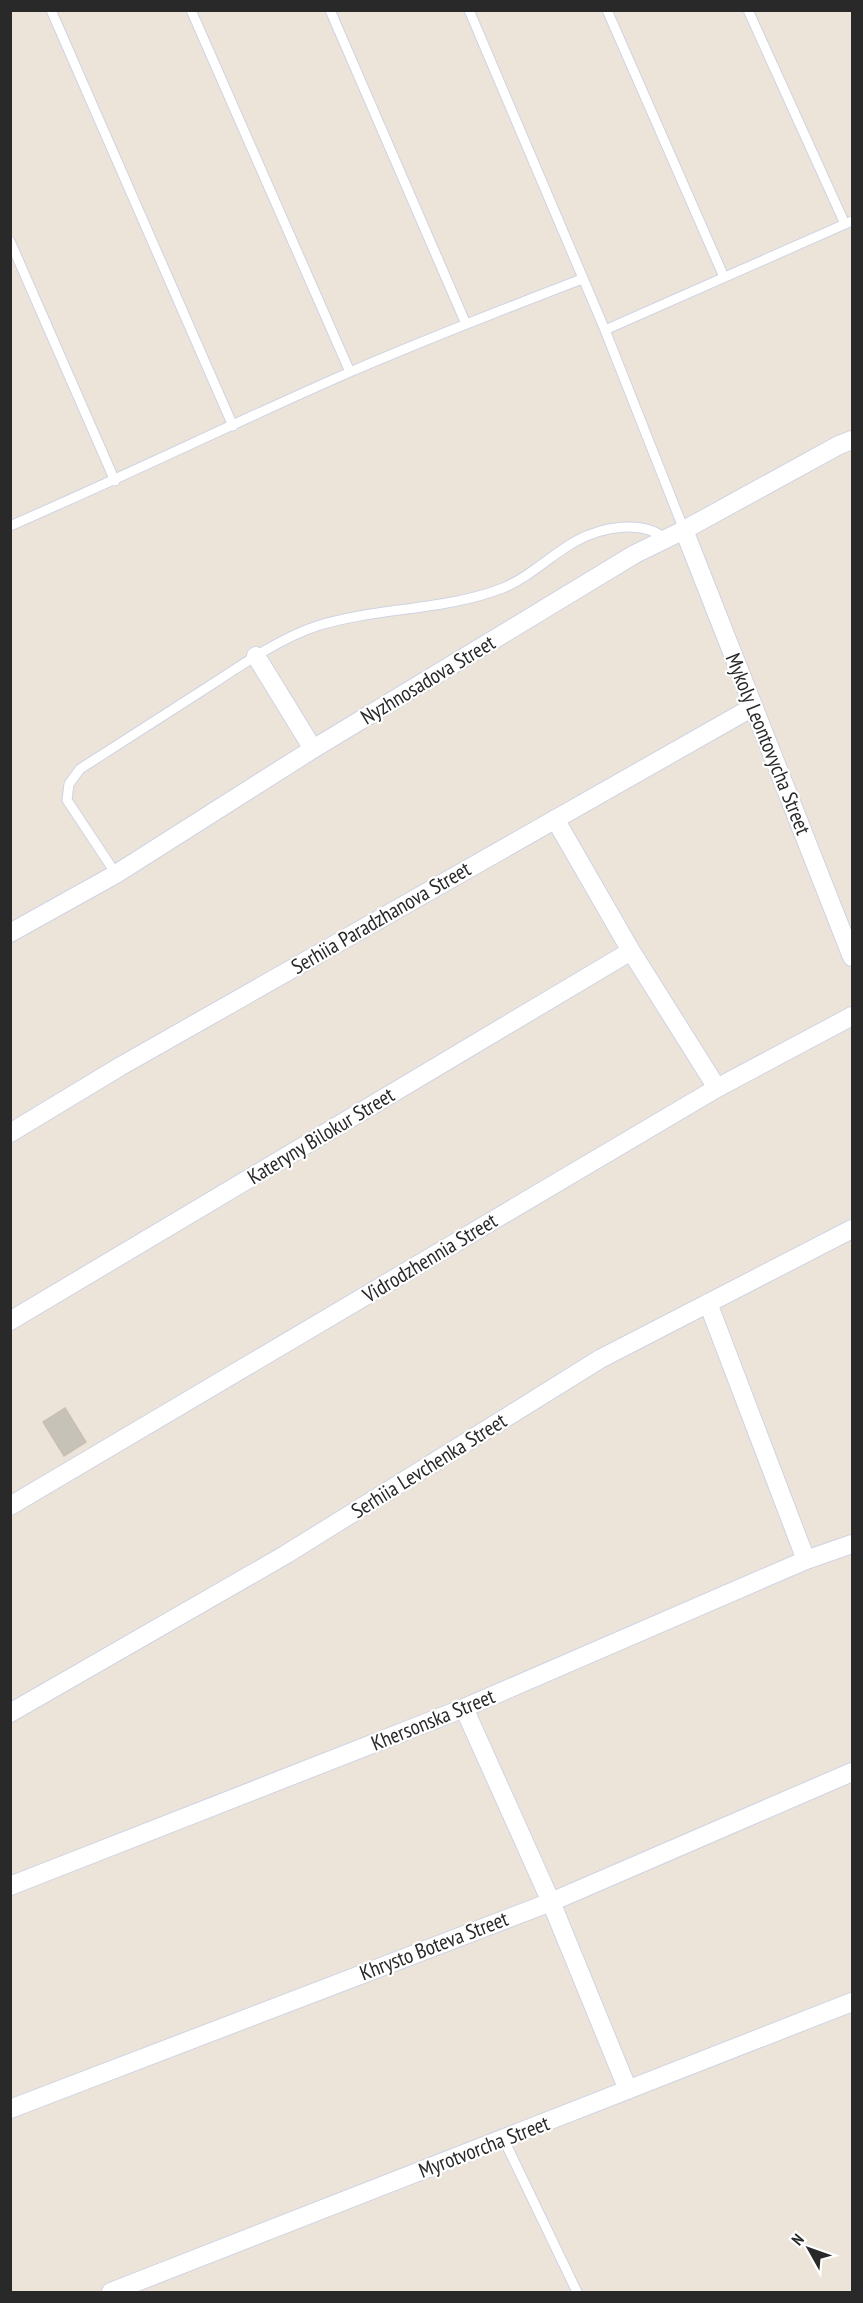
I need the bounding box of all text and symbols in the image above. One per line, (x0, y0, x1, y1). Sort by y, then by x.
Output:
street label: Nyzhnosadova Street (356, 629, 500, 730)
street label: Mykoly Leontovycha Street (720, 649, 817, 839)
street label: Serhiia Paradzhanova Street (286, 855, 476, 980)
street label: Kateryny Bilokur Street (242, 1081, 399, 1190)
street label: Vidrodzhennia Street (357, 1207, 502, 1309)
street label: Serhiia Levchenka Street (346, 1407, 512, 1524)
street label: Khersonska Street (367, 1682, 499, 1757)
street label: Khrysto Boteva Street (356, 1905, 512, 1986)
street label: Myrotvorcha Street (415, 2109, 553, 2184)
north arrow (779, 2219, 839, 2279)
text: N (787, 2230, 808, 2249)

